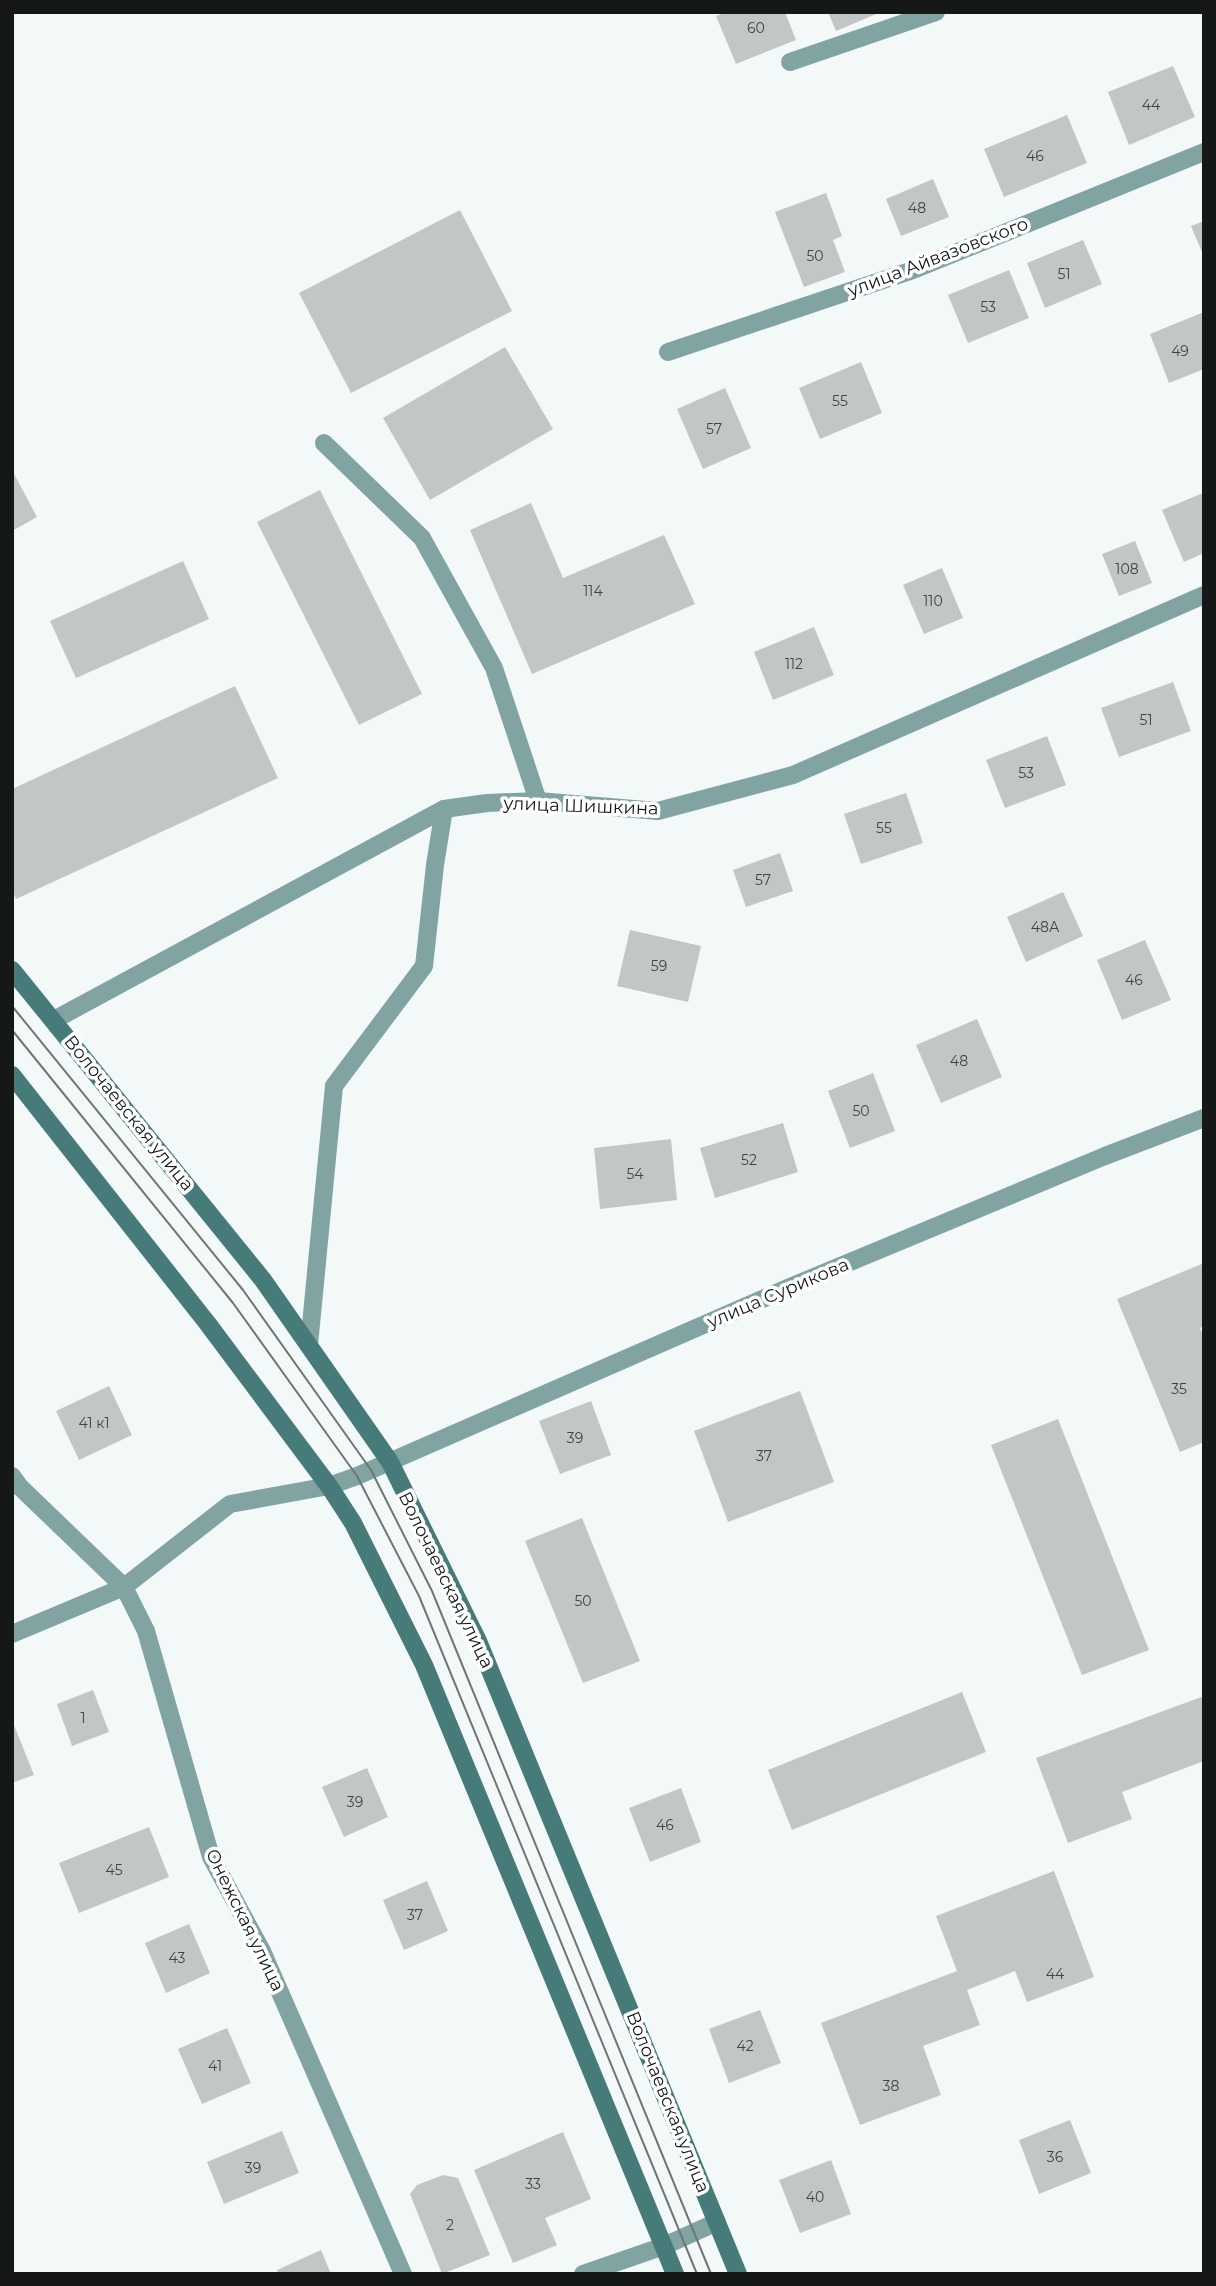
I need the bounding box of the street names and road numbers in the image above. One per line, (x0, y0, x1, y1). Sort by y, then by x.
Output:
street label: улица Айвазовского (844, 212, 1031, 302)
street label: улица Шишкина (502, 792, 659, 820)
street label: Волочаевская улица (59, 1031, 199, 1195)
street label: улица Сурикова (703, 1253, 852, 1333)
street label: Волочаевская улица (394, 1488, 498, 1672)
street label: Онежская улица (201, 1845, 289, 1995)
street label: Волочаевская улица (622, 2008, 714, 2196)

